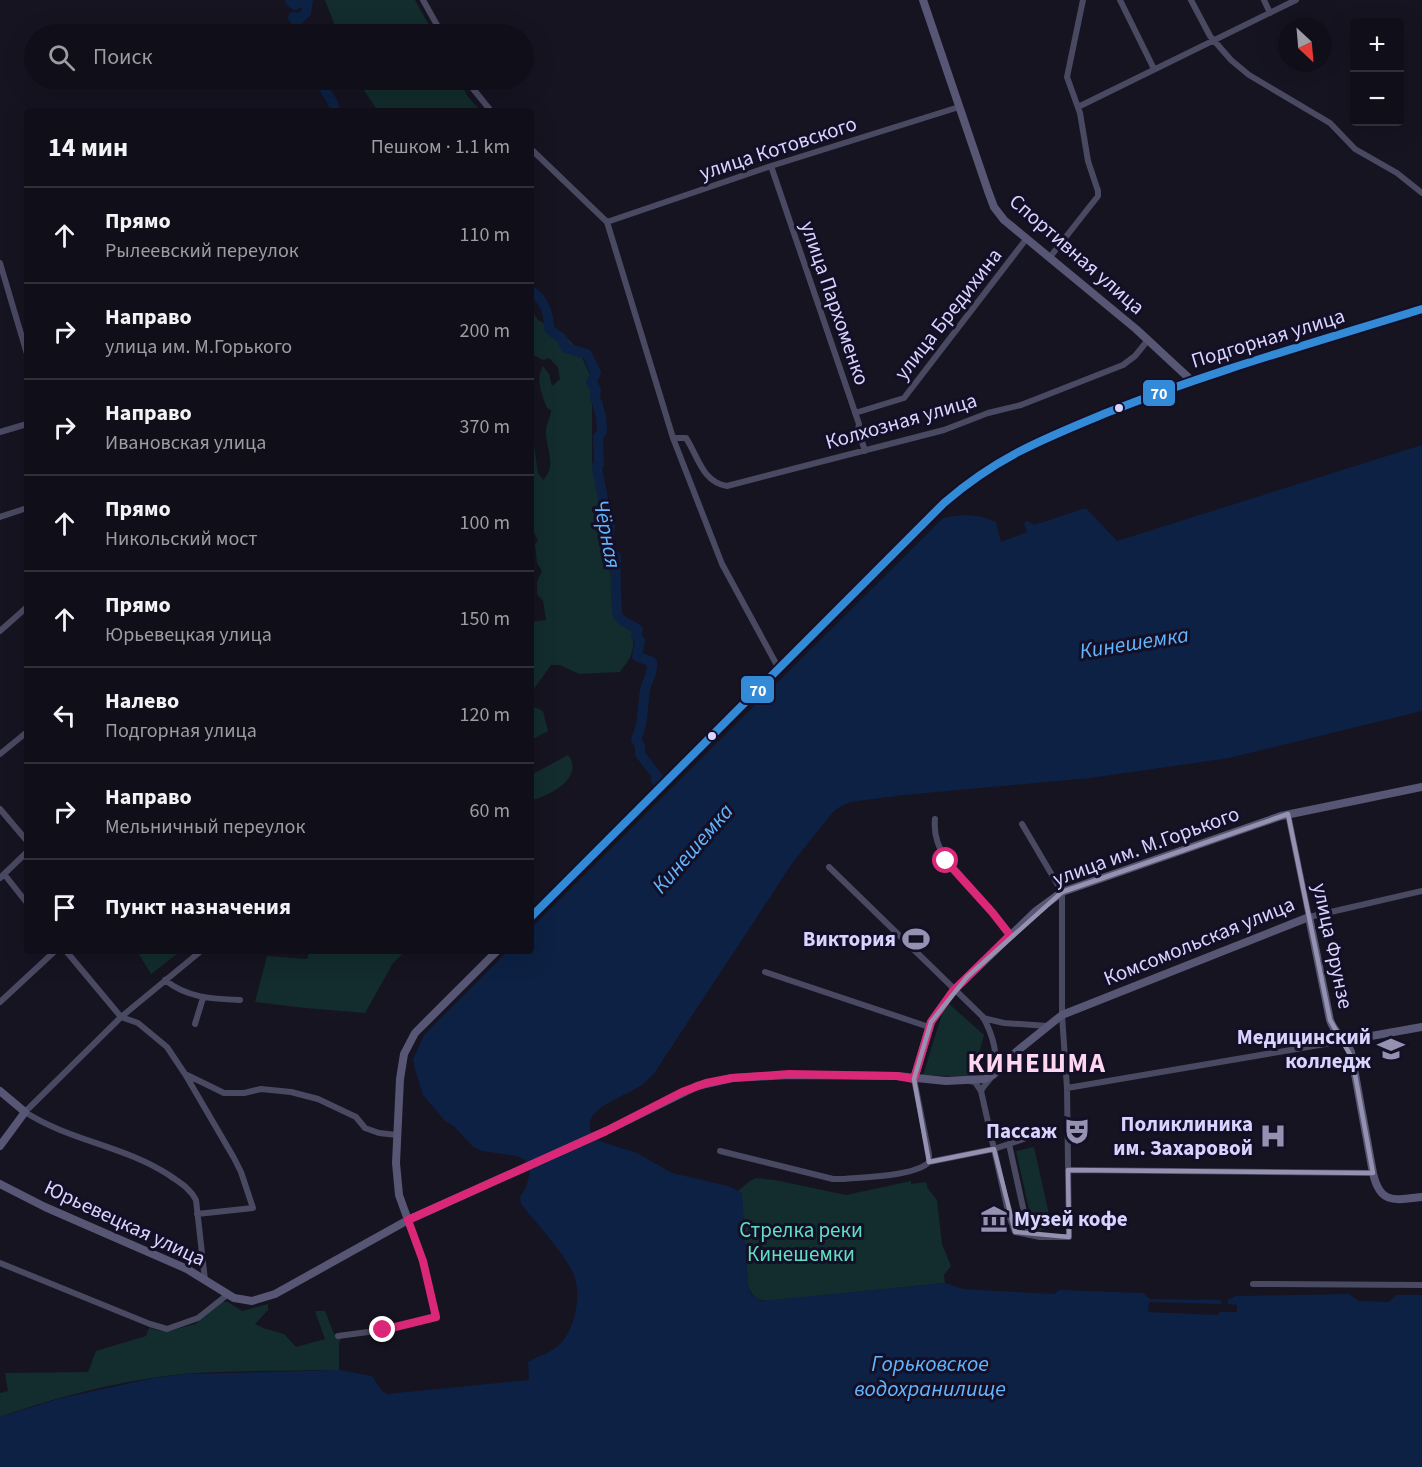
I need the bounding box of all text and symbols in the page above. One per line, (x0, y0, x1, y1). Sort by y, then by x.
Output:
north arrow (1278, 18, 1332, 72)
map controls (1350, 18, 1404, 126)
button: + (1350, 18, 1404, 72)
search box (24, 24, 534, 90)
icon: search (45, 41, 78, 74)
text: Поиск (93, 41, 152, 73)
button: − (1350, 72, 1404, 126)
street label: улица Котовского (695, 108, 861, 188)
text: 14 мин (48, 129, 128, 166)
text: Пешком · 1.1 km (371, 133, 510, 161)
street label: Спортивная улица (1003, 187, 1151, 321)
text: Прямо (105, 205, 171, 237)
street label: улица Пархоменко (793, 217, 877, 389)
icon: ahead (48, 219, 81, 252)
text: 110 m (460, 221, 510, 249)
text: Рылеевский переулок (105, 237, 299, 265)
street label: улица Бредихина (887, 242, 1009, 386)
street label: Подгорная улица (1187, 300, 1349, 376)
text: Направо (105, 301, 192, 333)
icon: right (48, 315, 81, 348)
text: 200 m (460, 317, 510, 345)
text: улица им. М.Горького (105, 333, 292, 361)
line badge: 70 (1142, 379, 1176, 407)
text: 70 (1151, 383, 1167, 405)
street label: Колхозная улица (822, 385, 980, 457)
text: Направо (105, 397, 192, 429)
unlabelled marker (1113, 402, 1125, 414)
icon: right (48, 411, 81, 444)
text: 370 m (460, 413, 510, 441)
text: Ивановская улица (105, 429, 266, 457)
text: Прямо (105, 493, 171, 525)
water label: Чёрная (585, 497, 629, 571)
icon: ahead (48, 507, 81, 540)
text: 100 m (460, 509, 510, 537)
text: Никольский мост (105, 525, 257, 553)
text: Прямо (105, 589, 171, 621)
icon: ahead (48, 603, 81, 636)
text: 150 m (460, 605, 510, 633)
water label: Кинешемка (1077, 619, 1191, 667)
text: Юрьевецкая улица (105, 621, 272, 649)
line badge: 70 (740, 675, 775, 704)
text: 70 (750, 680, 766, 702)
text: Налево (105, 685, 179, 717)
icon: left (48, 699, 81, 732)
text: 120 m (460, 701, 510, 729)
text: Подгорная улица (105, 717, 257, 745)
unlabelled marker (706, 730, 718, 742)
text: Направо (105, 781, 192, 813)
icon: right (48, 795, 81, 828)
water label: Кинешемка (645, 796, 741, 901)
text: 60 m (470, 797, 510, 825)
street label: улица им. М.Горького (1049, 798, 1243, 894)
text: Мельничный переулок (105, 813, 305, 841)
route start (932, 847, 958, 873)
street label: улица Фрунзе (1305, 880, 1361, 1012)
street label: Комсомольская улица (1099, 889, 1299, 993)
icon: arrive (48, 891, 81, 924)
text: Пункт назначения (105, 891, 291, 923)
place label: Виктория (803, 924, 896, 954)
sports icon: Виктория (901, 924, 931, 954)
place label: Медицинский колледж (1237, 1022, 1371, 1076)
school or university icon: Медицинский колледж (1376, 1034, 1406, 1064)
district label: КИНЕШМА (967, 1044, 1107, 1083)
place label: Поликлиника им. Захаровой (1113, 1109, 1253, 1163)
place label: Пассаж (986, 1116, 1057, 1146)
theatre icon: Пассаж (1062, 1116, 1092, 1146)
hospital icon: Поликлиника им. Захаровой (1258, 1121, 1288, 1151)
street label: Юрьевецкая улица (39, 1172, 211, 1274)
museum icon: Музей кофе (979, 1204, 1009, 1234)
place label: Музей кофе (1014, 1204, 1128, 1234)
park label: Стрелка реки Кинешемки (739, 1215, 863, 1269)
route end (369, 1316, 395, 1342)
water label: Горьковское водохранилище (854, 1348, 1006, 1405)

